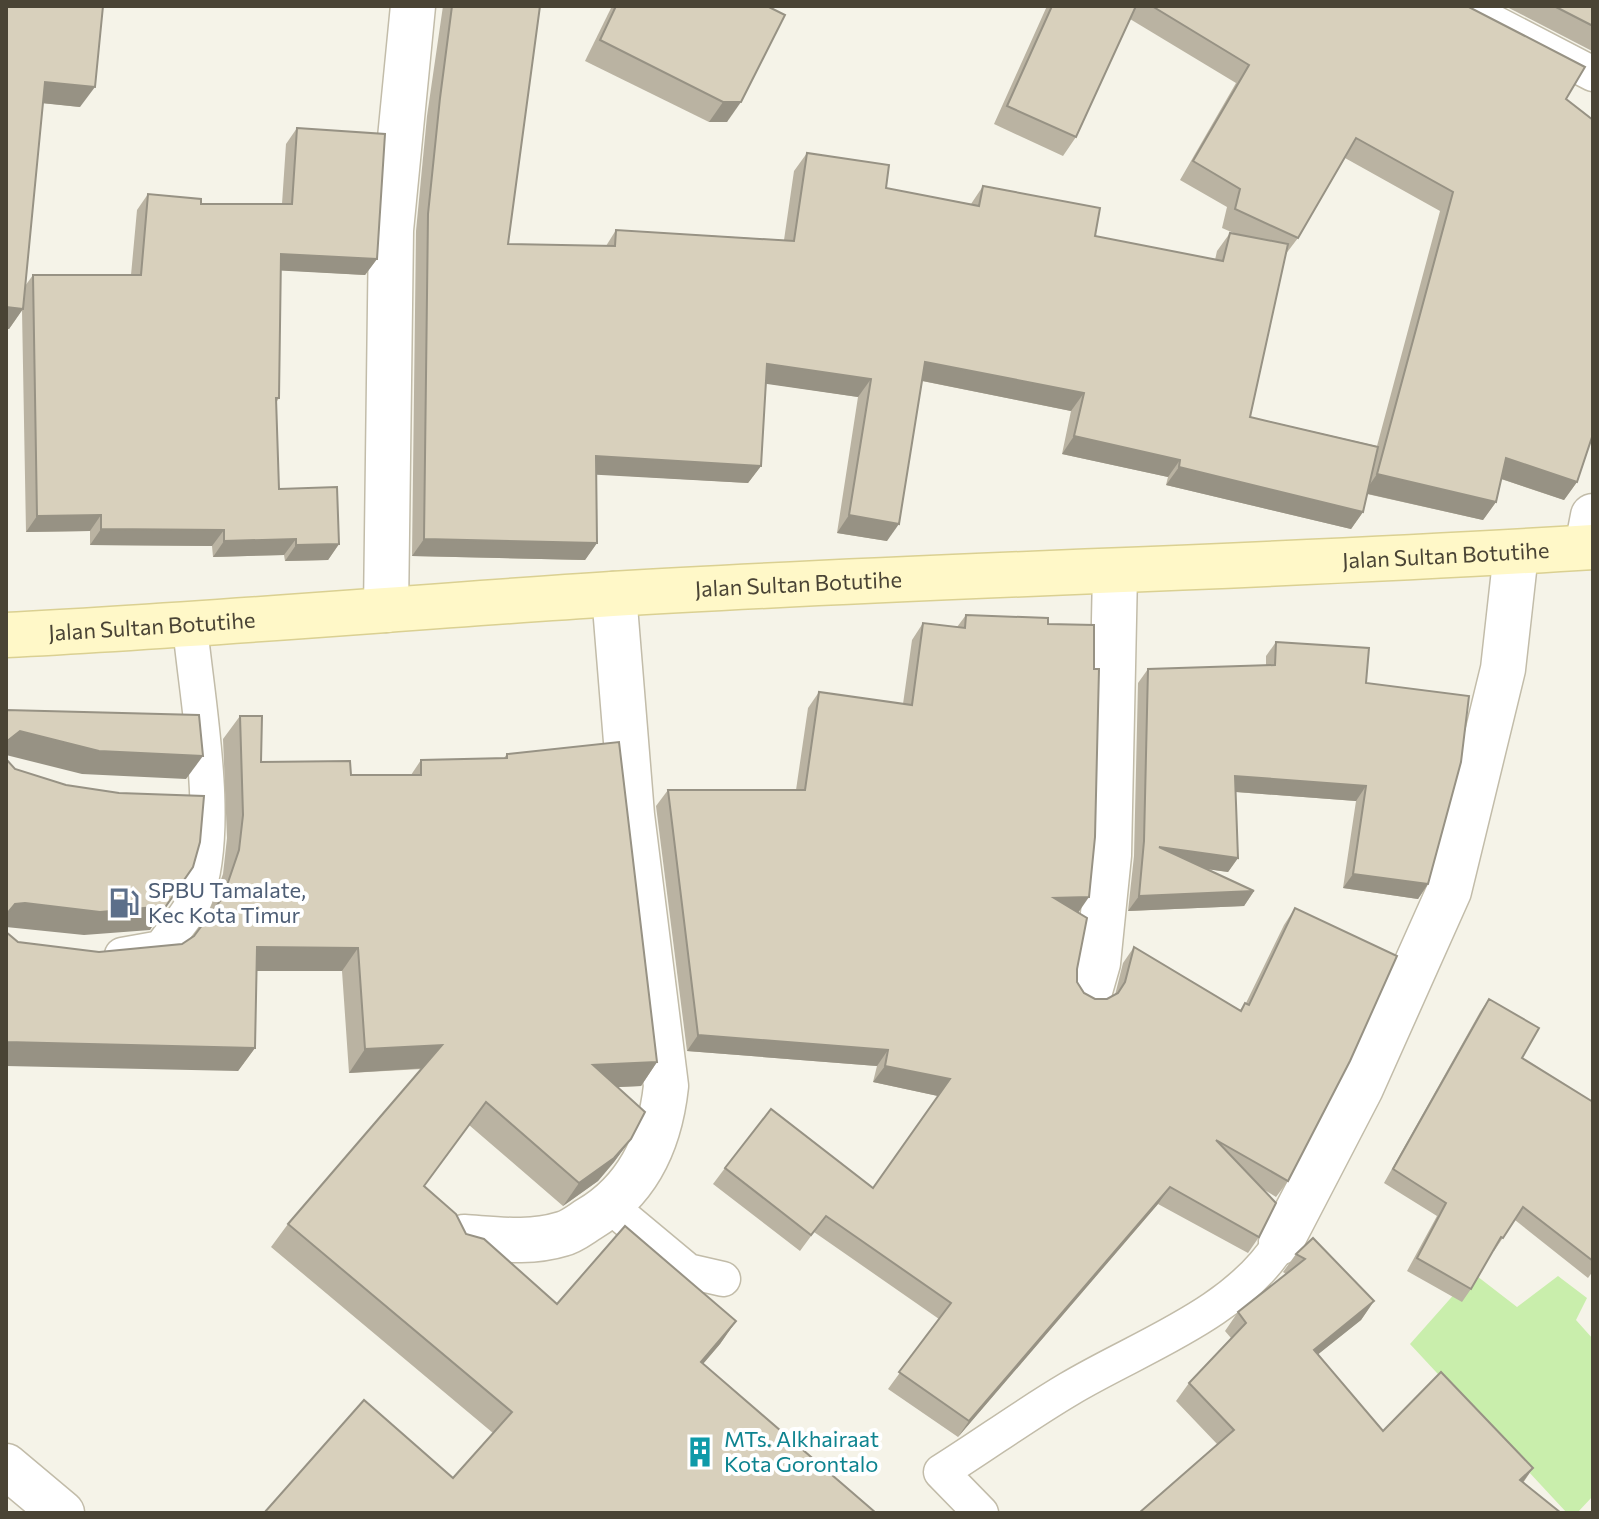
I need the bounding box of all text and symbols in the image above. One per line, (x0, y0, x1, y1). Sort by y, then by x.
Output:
street label: Jalan Sultan Botutihe (1341, 536, 1550, 574)
street label: Jalan Sultan Botutihe (694, 565, 903, 602)
street label: Jalan Sultan Botutihe (47, 606, 256, 646)
place label: SPBU Tamalate, Kec Kota Timur (148, 876, 306, 928)
fuel station icon: SPBU Tamalate, Kec Kota Timur (107, 886, 141, 920)
place label: MTs. Alkhairaat Kota Gorontalo (724, 1425, 879, 1477)
building icon: MTs. Alkhairaat Kota Gorontalo (683, 1435, 717, 1469)

